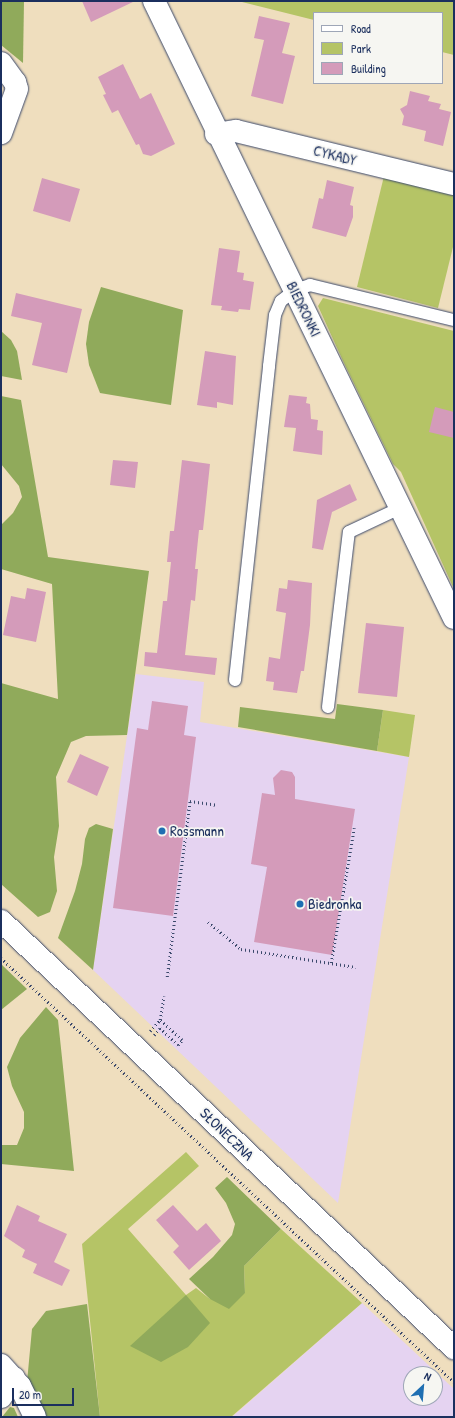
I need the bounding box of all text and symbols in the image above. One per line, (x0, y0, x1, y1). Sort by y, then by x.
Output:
legend (313, 12, 443, 84)
text: Road (351, 20, 371, 37)
text: Park (351, 40, 371, 57)
text: Building (351, 60, 386, 77)
street label: CYKADY (312, 141, 358, 169)
street label: BIEDRONKI (283, 278, 325, 340)
place label: Rossmann (170, 822, 224, 840)
marker: Rossmann (157, 826, 167, 836)
place label: Biedronka (308, 895, 361, 913)
marker: Biedronka (295, 899, 305, 909)
street label: SŁONECZNA (196, 1104, 258, 1164)
north arrow (403, 1366, 443, 1406)
text: N (422, 1369, 434, 1384)
scale bar (14, 1380, 76, 1406)
text: 20 m (19, 1386, 41, 1403)

